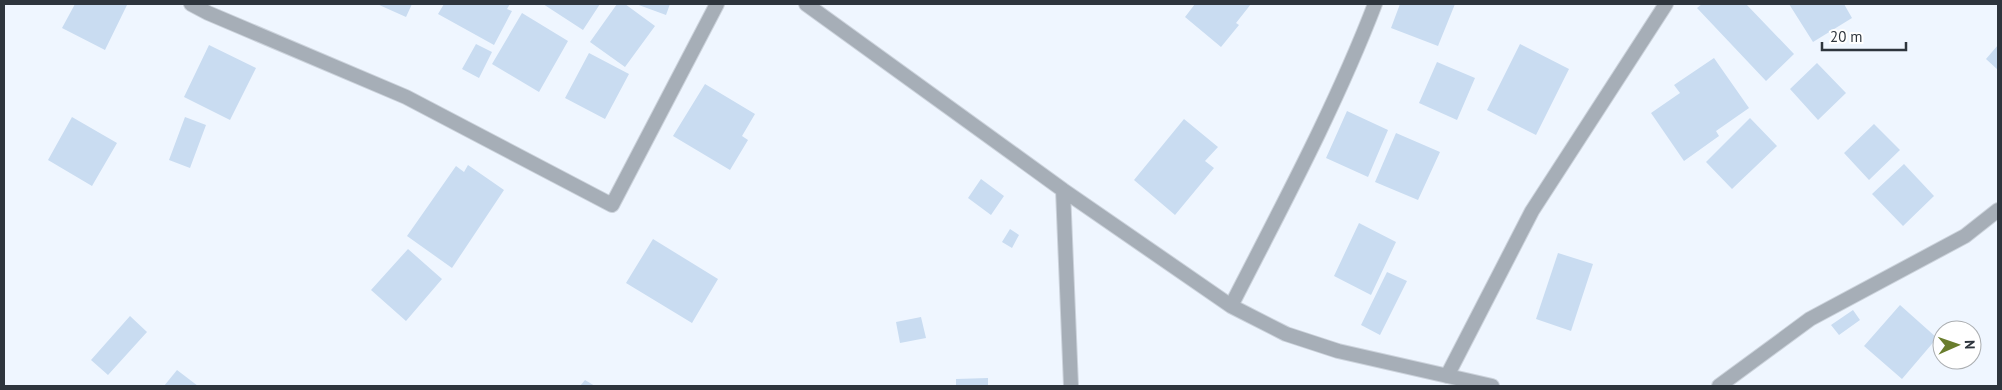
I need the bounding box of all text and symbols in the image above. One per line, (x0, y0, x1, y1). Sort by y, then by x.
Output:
scale bar (1822, 20, 1906, 52)
text: 20 m (1830, 27, 1863, 46)
north arrow (1932, 320, 1982, 370)
text: N (1961, 340, 1979, 349)

